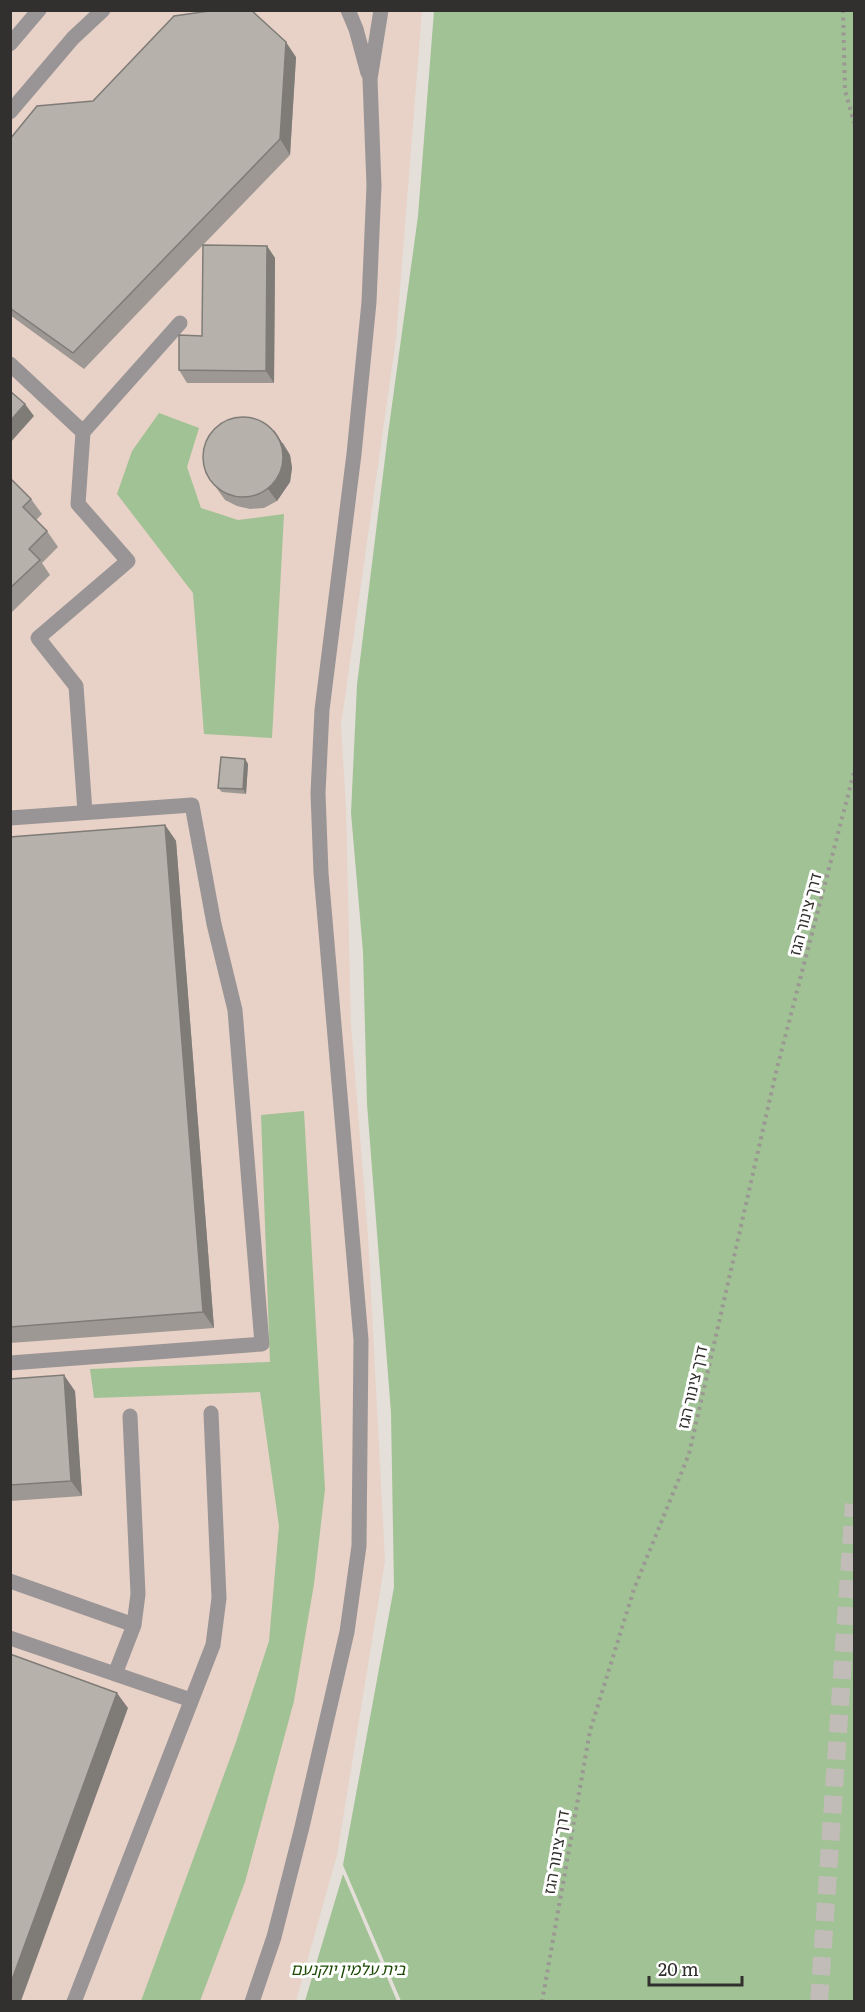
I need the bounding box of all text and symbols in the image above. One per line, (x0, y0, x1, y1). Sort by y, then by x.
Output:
street label: דרך צינור הגז (781, 869, 827, 958)
street label: דרך צינור הגז (670, 1342, 712, 1431)
street label: דרך צינור הגז (536, 1808, 574, 1896)
scale bar (649, 1949, 742, 1987)
text: 20 m (658, 1955, 699, 1982)
park label: בית עלמין יוקנעם (290, 1956, 406, 1980)

